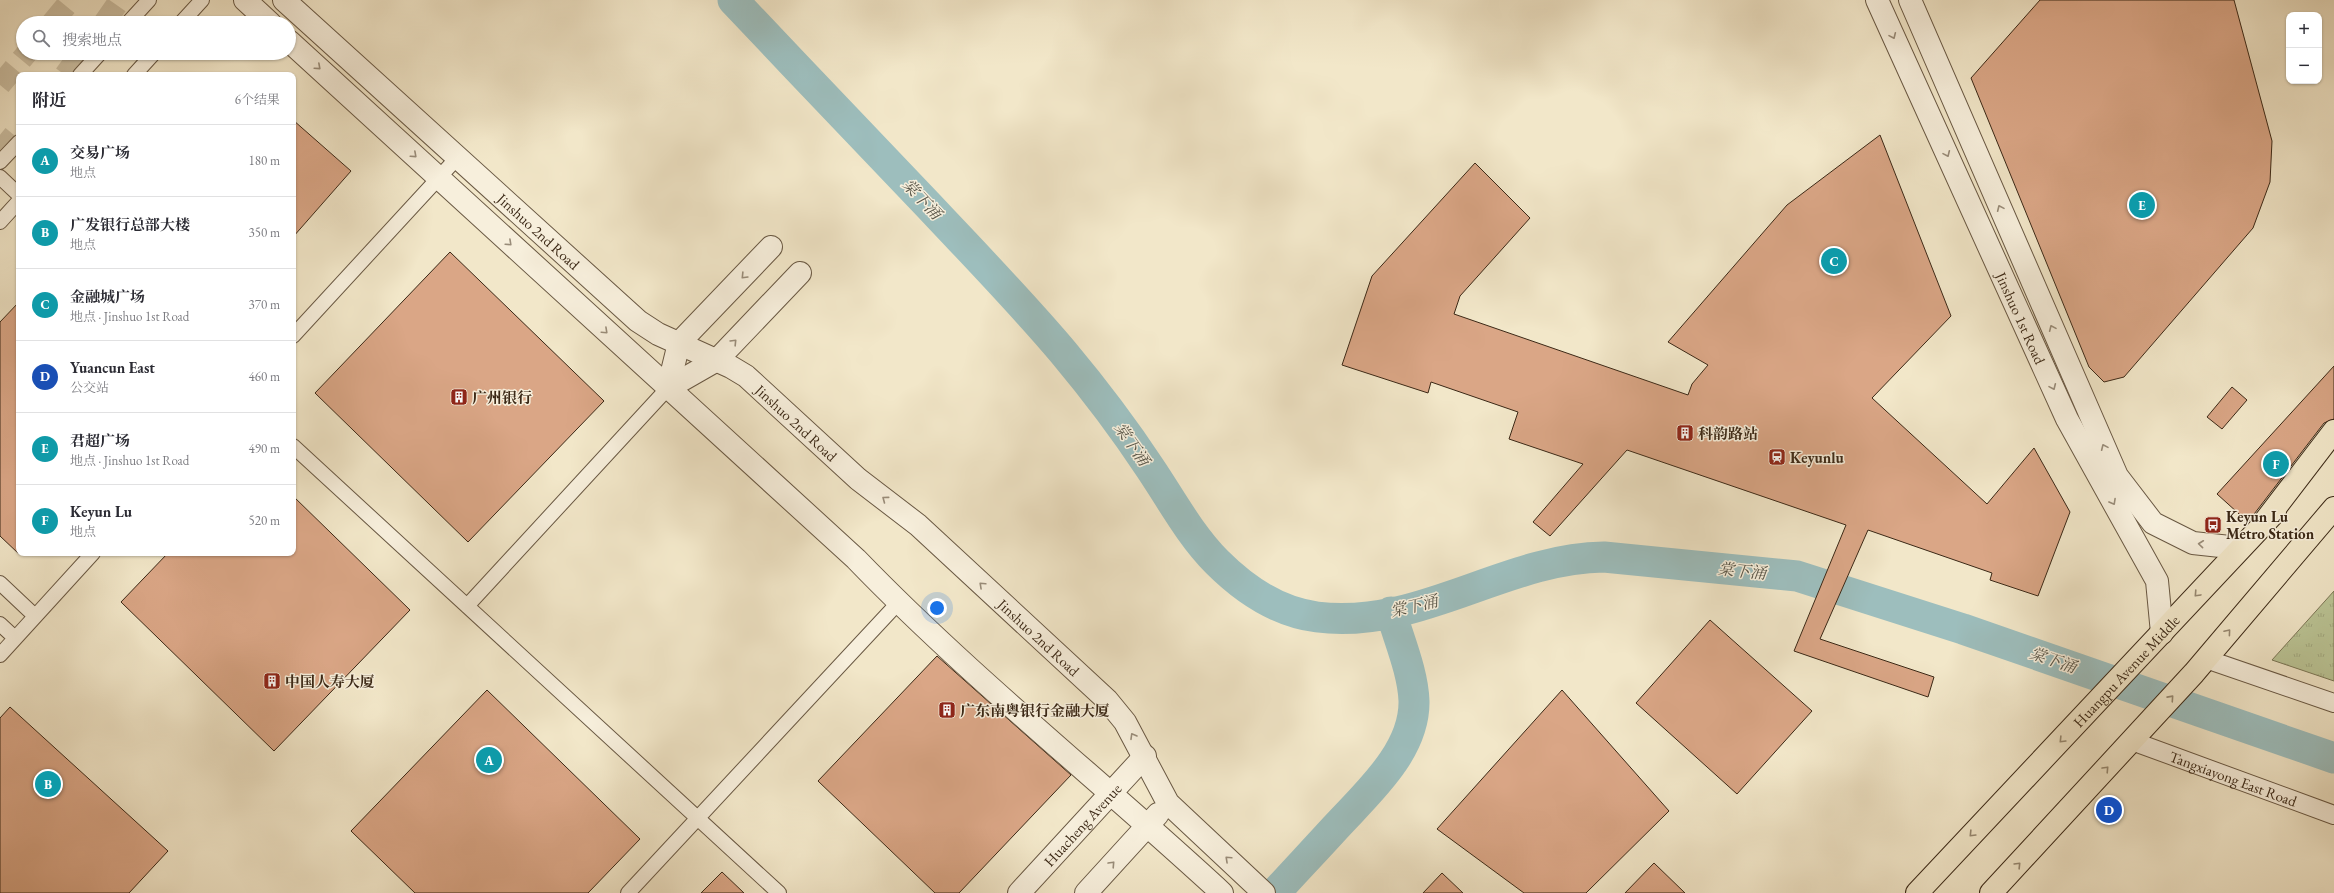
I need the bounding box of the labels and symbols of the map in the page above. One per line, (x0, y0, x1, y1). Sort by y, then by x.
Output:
one-way arrow (1888, 31, 1896, 39)
one-way arrow (313, 62, 321, 70)
one-way arrow (409, 150, 416, 157)
one-way arrow (1942, 150, 1950, 157)
water label: 棠下涌 (898, 174, 947, 225)
street label: Jinshuo 2nd Road (492, 187, 584, 274)
pin: E (2129, 190, 2155, 220)
one-way arrow (1997, 205, 2005, 212)
one-way arrow (505, 238, 512, 245)
pin: C (1821, 246, 1847, 276)
street label: Jinshuo 1st Road (1991, 267, 2050, 367)
one-way arrow (742, 271, 749, 278)
one-way arrow (2049, 324, 2057, 332)
one-way arrow (600, 326, 608, 333)
one-way arrow (729, 339, 737, 347)
street label: Jinshuo 2nd Road (750, 379, 842, 465)
one-way arrow (2048, 383, 2056, 390)
building icon: 广州银行 (449, 387, 469, 407)
place label: 广州银行 (472, 388, 532, 407)
water label: 棠下涌 (1110, 418, 1156, 471)
building icon: 科韵路站 (1675, 423, 1695, 443)
place label: 科韵路站 (1698, 424, 1758, 443)
one-way arrow (2101, 443, 2109, 451)
station icon: Keyunlu (1767, 447, 1787, 467)
place label: Keyunlu (1790, 448, 1845, 467)
pin: F (2263, 449, 2289, 479)
one-way arrow (882, 497, 889, 504)
one-way arrow (2109, 498, 2116, 505)
place label: Keyun Lu Metro Station (2226, 507, 2315, 543)
bus stop icon: Keyun Lu Metro Station (2203, 515, 2223, 535)
one-way arrow (2198, 540, 2204, 549)
water label: 棠下涌 (1717, 558, 1769, 584)
one-way arrow (979, 582, 987, 590)
one-way arrow (2195, 589, 2202, 597)
water label: 棠下涌 (1388, 590, 1442, 622)
street label: Jinshuo 2nd Road (993, 593, 1084, 680)
your location (927, 598, 947, 618)
street label: Huangpu Avenue Middle (2069, 610, 2183, 731)
one-way arrow (2224, 630, 2231, 637)
water label: 棠下涌 (2027, 642, 2081, 678)
building icon: 中国人寿大厦 (262, 671, 282, 691)
place label: 中国人寿大厦 (285, 672, 375, 691)
one-way arrow (2166, 695, 2174, 703)
building icon: 广东南粤银行金融大厦 (937, 700, 957, 720)
place label: 广东南粤银行金融大厦 (960, 701, 1110, 720)
one-way arrow (1130, 733, 1137, 740)
one-way arrow (2059, 735, 2067, 743)
pin: A (476, 745, 502, 775)
street label: Tangxiayong East Road (2167, 746, 2300, 810)
one-way arrow (2101, 766, 2109, 774)
pin: B (35, 769, 61, 799)
street label: Huacheng Avenue (1039, 779, 1125, 870)
pin: D (2096, 795, 2122, 825)
one-way arrow (1969, 829, 1977, 837)
one-way arrow (1225, 856, 1233, 864)
one-way arrow (1107, 861, 1115, 869)
one-way arrow (2013, 862, 2021, 870)

